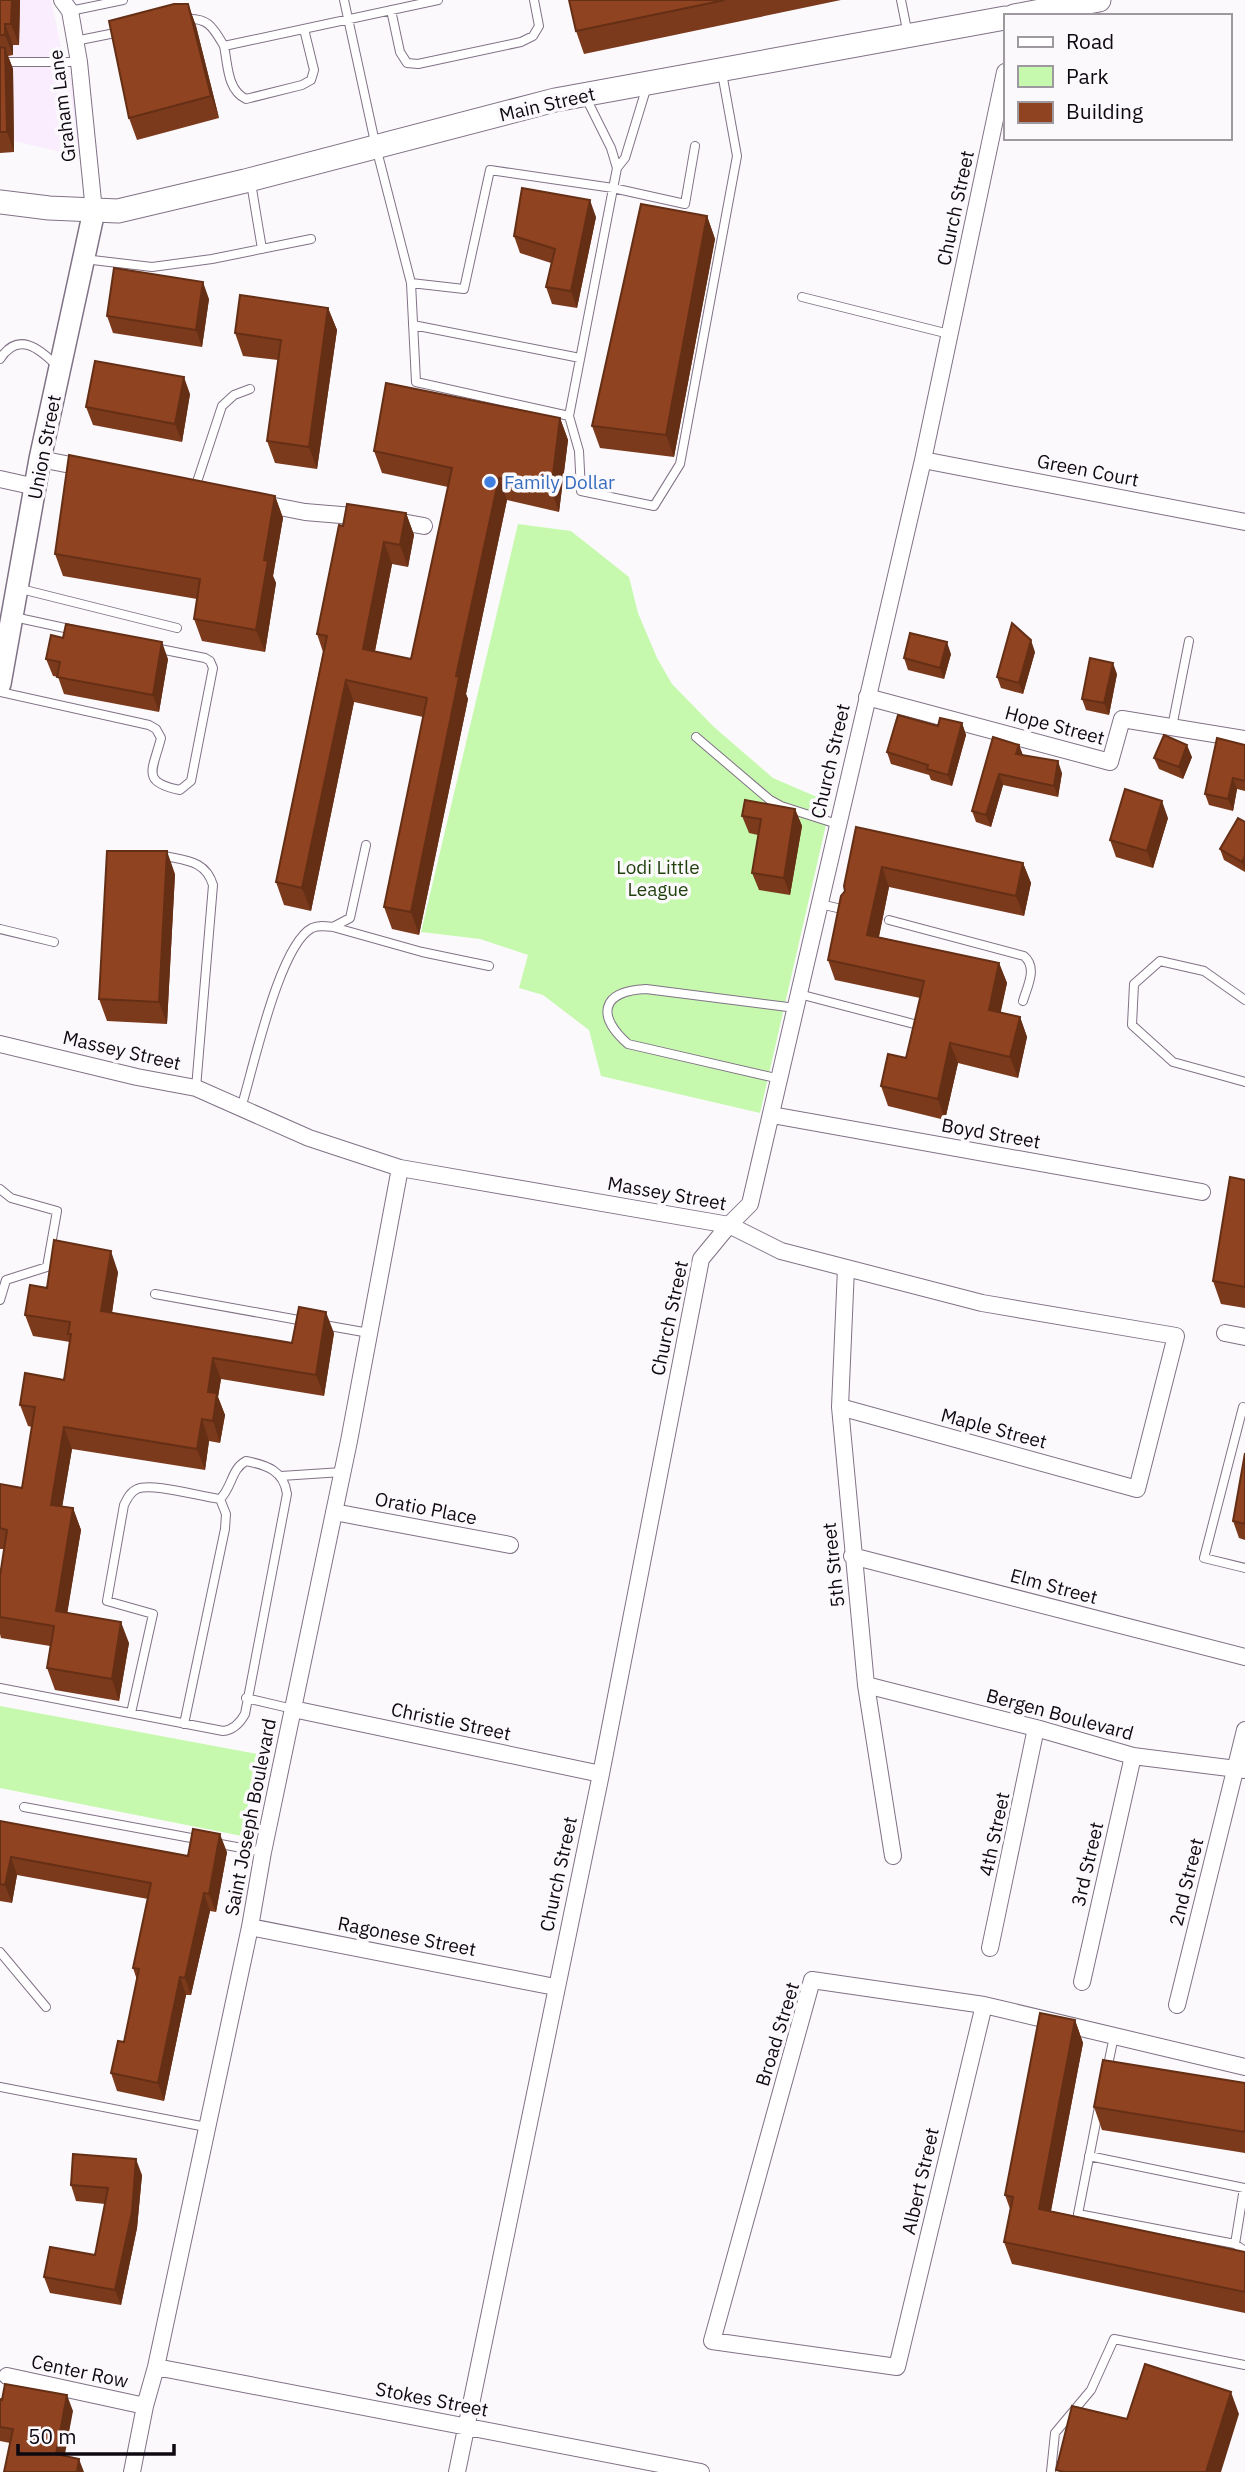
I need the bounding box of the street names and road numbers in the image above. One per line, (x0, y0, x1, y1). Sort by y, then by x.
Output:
street label: Graham Lane (43, 48, 81, 164)
street label: Main Street (497, 81, 597, 127)
street label: Church Street (931, 148, 979, 268)
street label: Union Street (22, 392, 66, 502)
street label: Green Court (1035, 448, 1141, 492)
street label: Hope Street (1003, 700, 1107, 750)
street label: Church Street (805, 701, 855, 821)
street label: Massey Street (61, 1025, 183, 1075)
street label: Boyd Street (940, 1113, 1042, 1153)
street label: Massey Street (606, 1171, 728, 1215)
street label: Church Street (645, 1258, 693, 1378)
street label: Maple Street (938, 1402, 1050, 1454)
street label: Oratio Place (373, 1486, 479, 1530)
street label: 5th Street (817, 1521, 849, 1609)
street label: Elm Street (1008, 1563, 1100, 1609)
street label: Bergen Boulevard (984, 1683, 1136, 1745)
street label: Christie Street (389, 1697, 513, 1745)
street label: Saint Joseph Boulevard (219, 1716, 281, 1918)
street label: 4th Street (973, 1790, 1015, 1878)
street label: Church Street (534, 1814, 582, 1934)
street label: 3rd Street (1066, 1819, 1108, 1909)
street label: 2nd Street (1163, 1836, 1209, 1928)
street label: Ragonese Street (336, 1911, 478, 1961)
street label: Broad Street (750, 1979, 804, 2089)
street label: Albert Street (896, 2125, 944, 2237)
street label: Center Row (29, 2349, 131, 2393)
street label: Stokes Street (374, 2376, 490, 2422)

